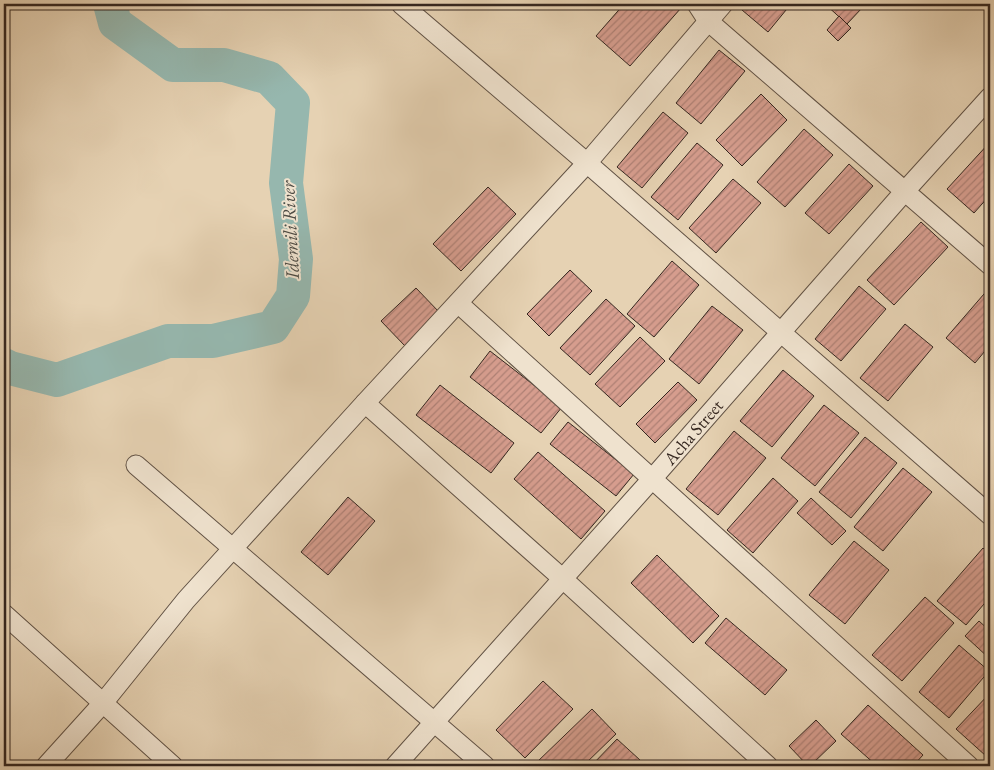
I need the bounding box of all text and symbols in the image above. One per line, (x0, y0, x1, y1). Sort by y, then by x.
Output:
water label: Idemili River (275, 180, 305, 281)
street label: Acha Street (658, 394, 728, 470)

